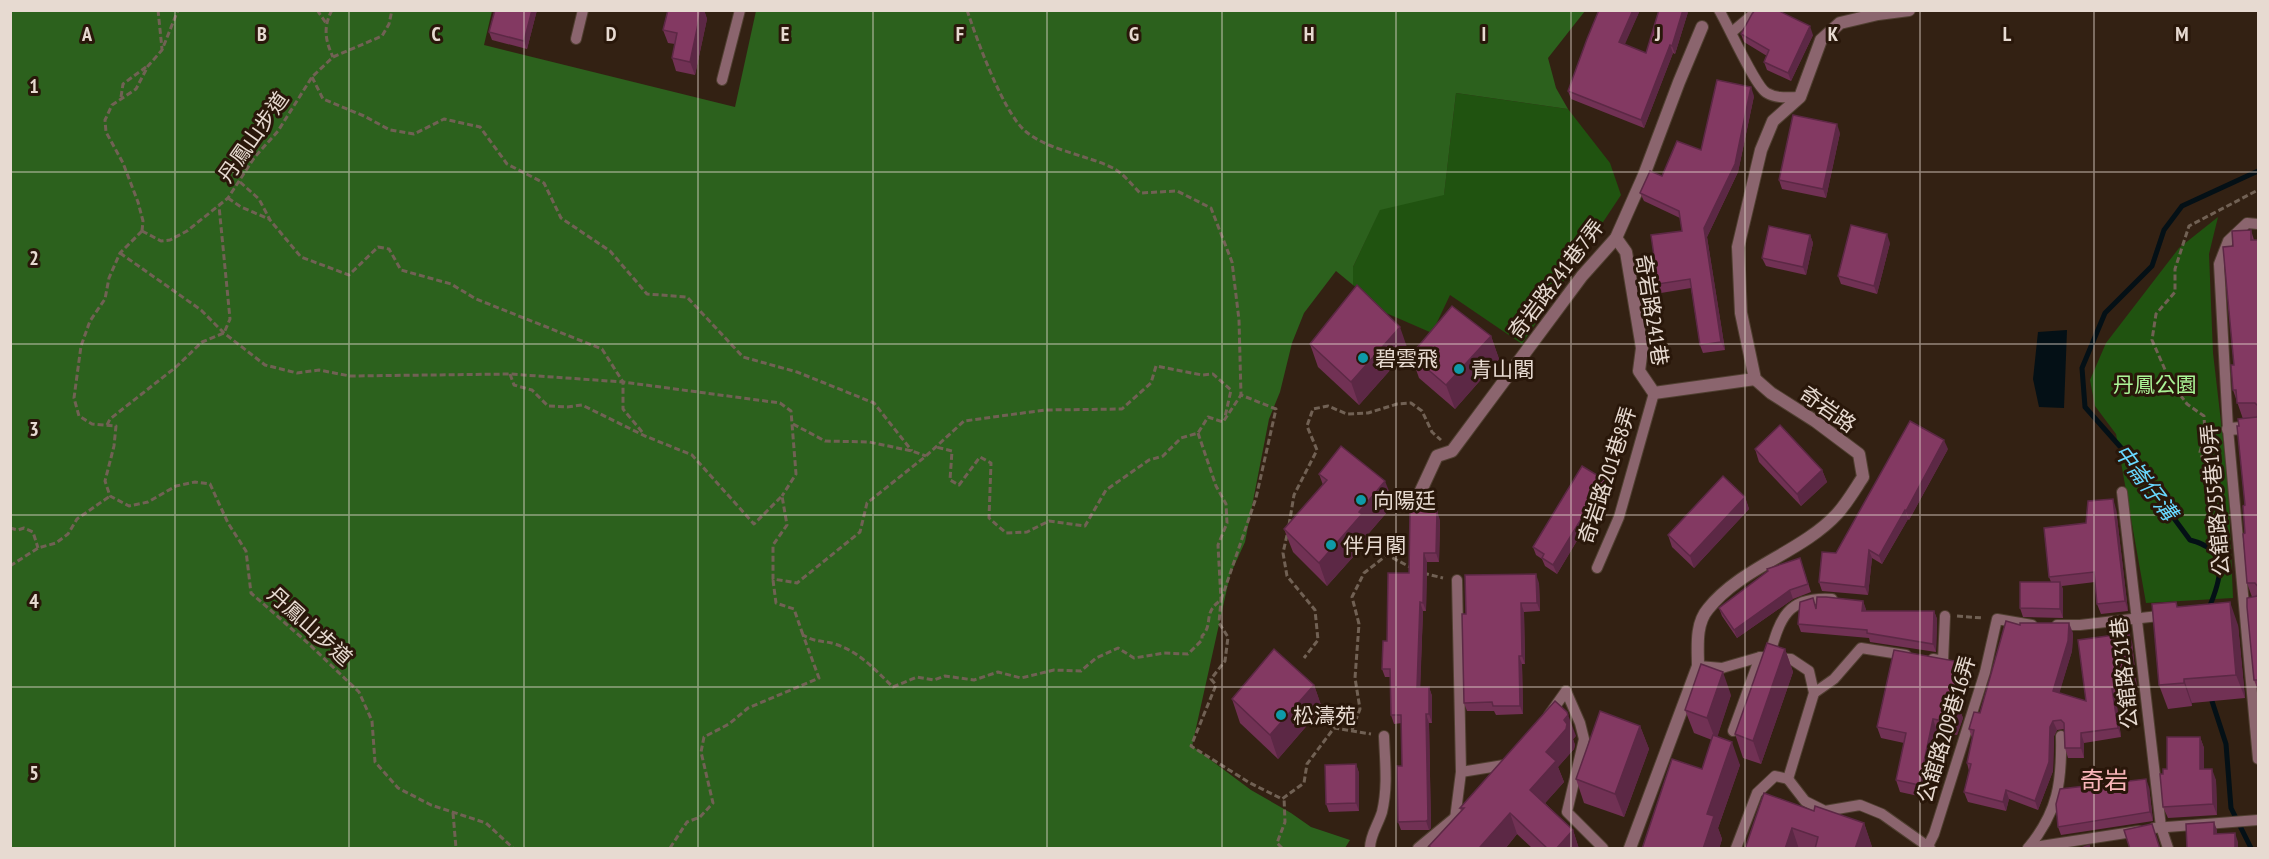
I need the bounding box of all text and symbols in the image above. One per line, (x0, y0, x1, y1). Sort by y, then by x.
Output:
text: A (81, 21, 93, 47)
text: B (257, 21, 267, 47)
text: C (431, 21, 441, 47)
text: D (606, 21, 617, 47)
text: E (781, 21, 789, 47)
text: F (956, 21, 964, 47)
text: G (1129, 21, 1139, 47)
text: H (1304, 21, 1314, 47)
text: I (1482, 21, 1486, 47)
text: J (1654, 21, 1661, 47)
text: K (1828, 21, 1839, 47)
text: L (2003, 21, 2012, 47)
text: M (2175, 21, 2189, 47)
text: 1 (29, 73, 39, 99)
street label: 丹鳳山步道 (212, 86, 294, 188)
street label: 奇岩路241巷7弄 (1502, 214, 1610, 344)
text: 2 (29, 245, 39, 271)
street label: 奇岩路241巷 (1630, 252, 1674, 368)
place label: 碧雲飛 (1375, 345, 1438, 372)
marker: 碧雲飛 (1356, 351, 1370, 365)
place label: 青山閣 (1471, 356, 1534, 383)
marker: 青山閣 (1452, 362, 1466, 376)
park label: 丹鳳公園 (2113, 371, 2197, 398)
street label: 奇岩路 (1794, 380, 1862, 438)
street label: 奇岩路201巷8弄 (1572, 403, 1642, 547)
text: 3 (29, 416, 39, 442)
street label: 公舘路255巷19弄 (2195, 423, 2235, 577)
water label: 中崙仔溝 (2108, 438, 2185, 528)
place label: 向陽廷 (1373, 487, 1436, 514)
marker: 向陽廷 (1354, 493, 1368, 507)
place label: 伴月閣 (1343, 532, 1406, 559)
marker: 伴月閣 (1324, 538, 1338, 552)
street label: 丹鳳山步道 (262, 581, 358, 671)
text: 4 (29, 588, 39, 614)
street label: 公舘路231巷 (2105, 616, 2143, 730)
street label: 公舘路209巷16弄 (1911, 652, 1981, 806)
place label: 松濤苑 (1293, 702, 1356, 729)
marker: 松濤苑 (1274, 708, 1288, 722)
text: 5 (29, 760, 39, 786)
district label: 奇岩 (2080, 765, 2128, 796)

